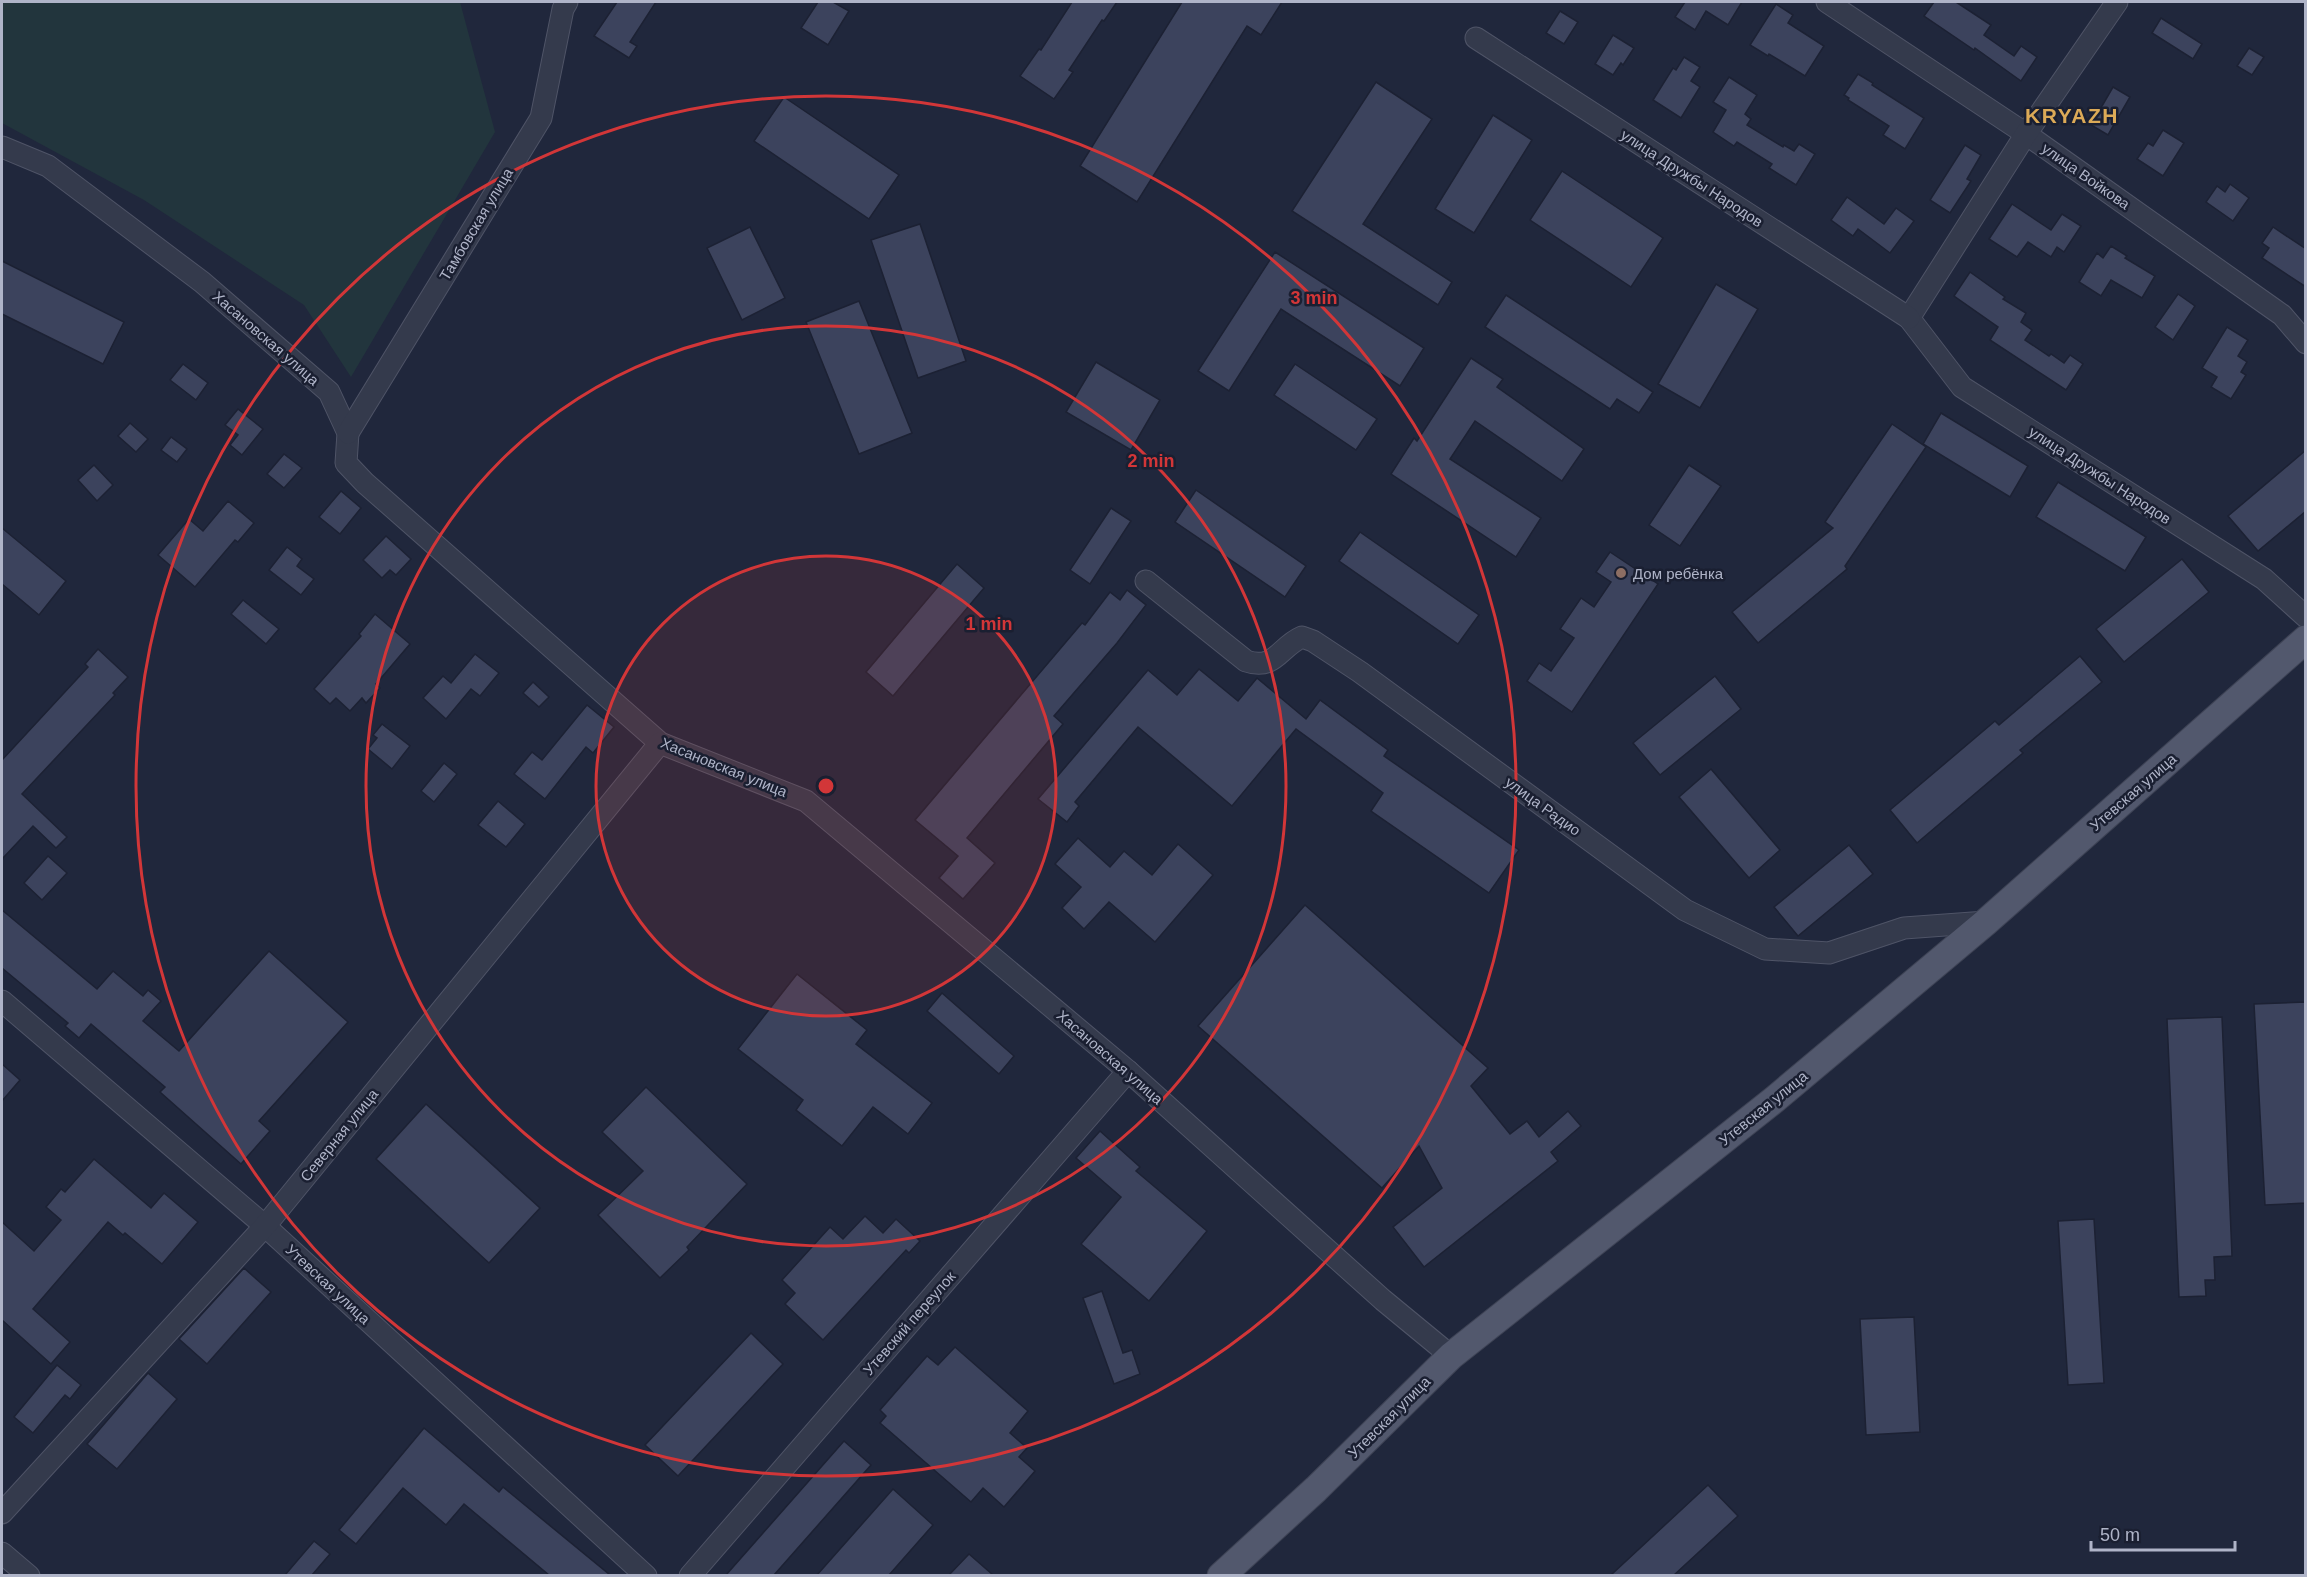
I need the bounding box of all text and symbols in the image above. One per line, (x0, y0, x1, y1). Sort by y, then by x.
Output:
district label: KRYAZH (2025, 104, 2119, 127)
street label: улица Дружбы Народов (1618, 126, 1766, 230)
street label: улица Войкова (2039, 139, 2134, 213)
street label: Тамбовская улица (436, 164, 517, 283)
street label: Хасановская улица (210, 287, 323, 389)
text: 3 min (1290, 288, 1338, 308)
street label: улица Дружбы Народов (2026, 423, 2174, 527)
text: 2 min (1127, 451, 1175, 471)
place label: Дом ребёнка (1633, 565, 1724, 582)
marker: Дом ребёнка (1614, 566, 1628, 580)
text: 1 min (965, 614, 1013, 634)
street label: Хасановская улица (658, 734, 790, 800)
street label: Утевская улица (2086, 750, 2180, 834)
street label: улица Радио (1502, 773, 1584, 839)
centre of rings (816, 776, 836, 796)
street label: Хасановская улица (1054, 1006, 1167, 1108)
street label: Утевская улица (1715, 1067, 1811, 1149)
street label: Северная улица (297, 1085, 382, 1185)
street label: Утевская улица (282, 1241, 374, 1328)
street label: Утевский переулок (860, 1268, 959, 1378)
street label: Утевская улица (1345, 1372, 1434, 1461)
scale bar (2091, 1514, 2235, 1552)
text: 50 m (2100, 1525, 2140, 1545)

